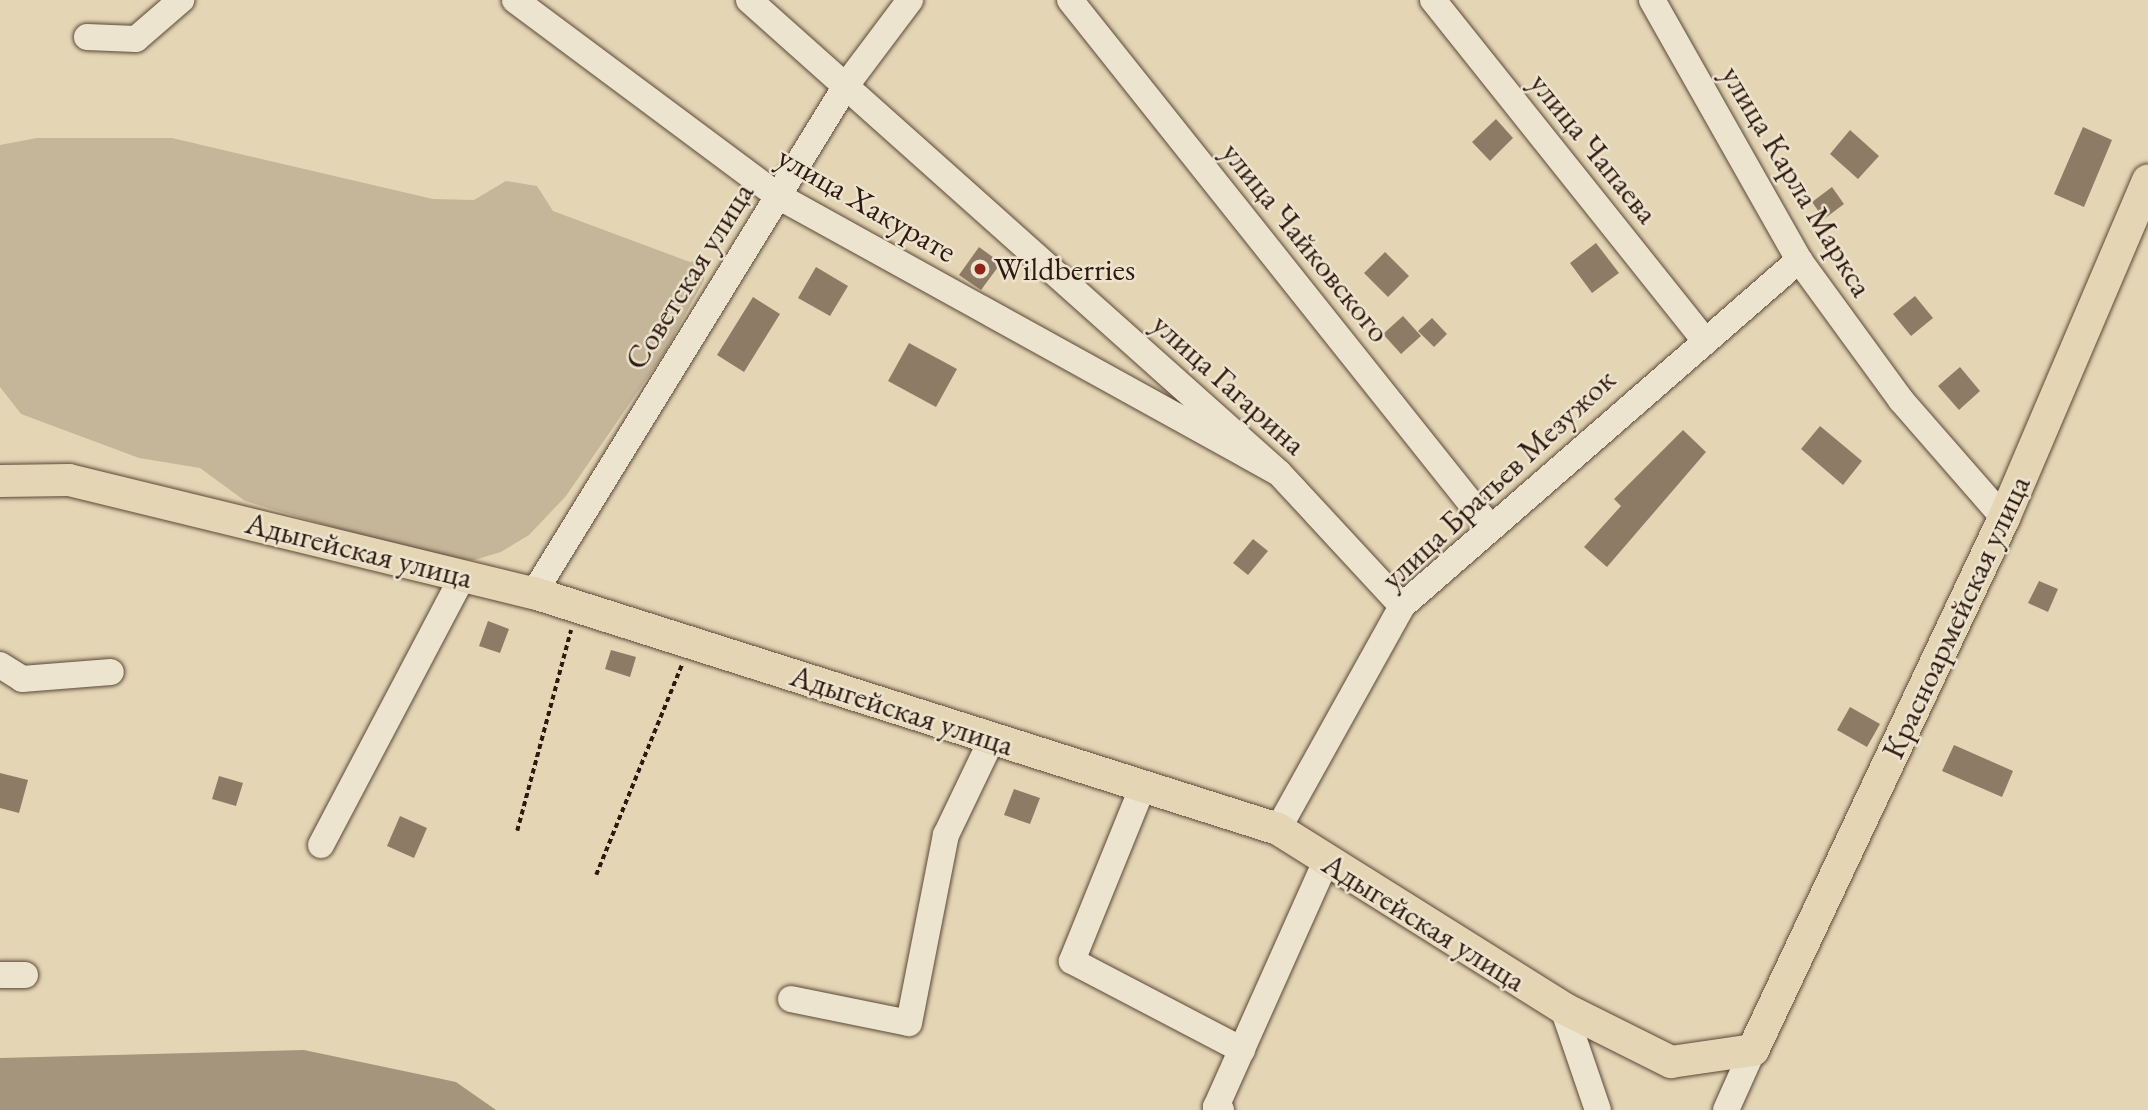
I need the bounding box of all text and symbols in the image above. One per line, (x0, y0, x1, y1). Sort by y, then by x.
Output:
street label: улица Карла Маркса (1713, 58, 1881, 304)
street label: улица Чапаева (1521, 65, 1667, 231)
street label: улица Чайковского (1213, 134, 1399, 350)
street label: улица Хакурате (771, 137, 963, 271)
street label: Советская улица (616, 175, 762, 377)
place label: Wildberries (994, 250, 1135, 288)
marker: Wildberries (972, 261, 988, 277)
street label: улица Гагарина (1144, 305, 1314, 463)
street label: улица Братьев Мезужок (1373, 360, 1623, 598)
street label: Красноармейская улица (1873, 469, 2039, 765)
street label: Адыгейская улица (242, 503, 476, 597)
street label: Адыгейская улица (786, 656, 1018, 764)
street label: Адыгейская улица (1315, 844, 1533, 1000)

